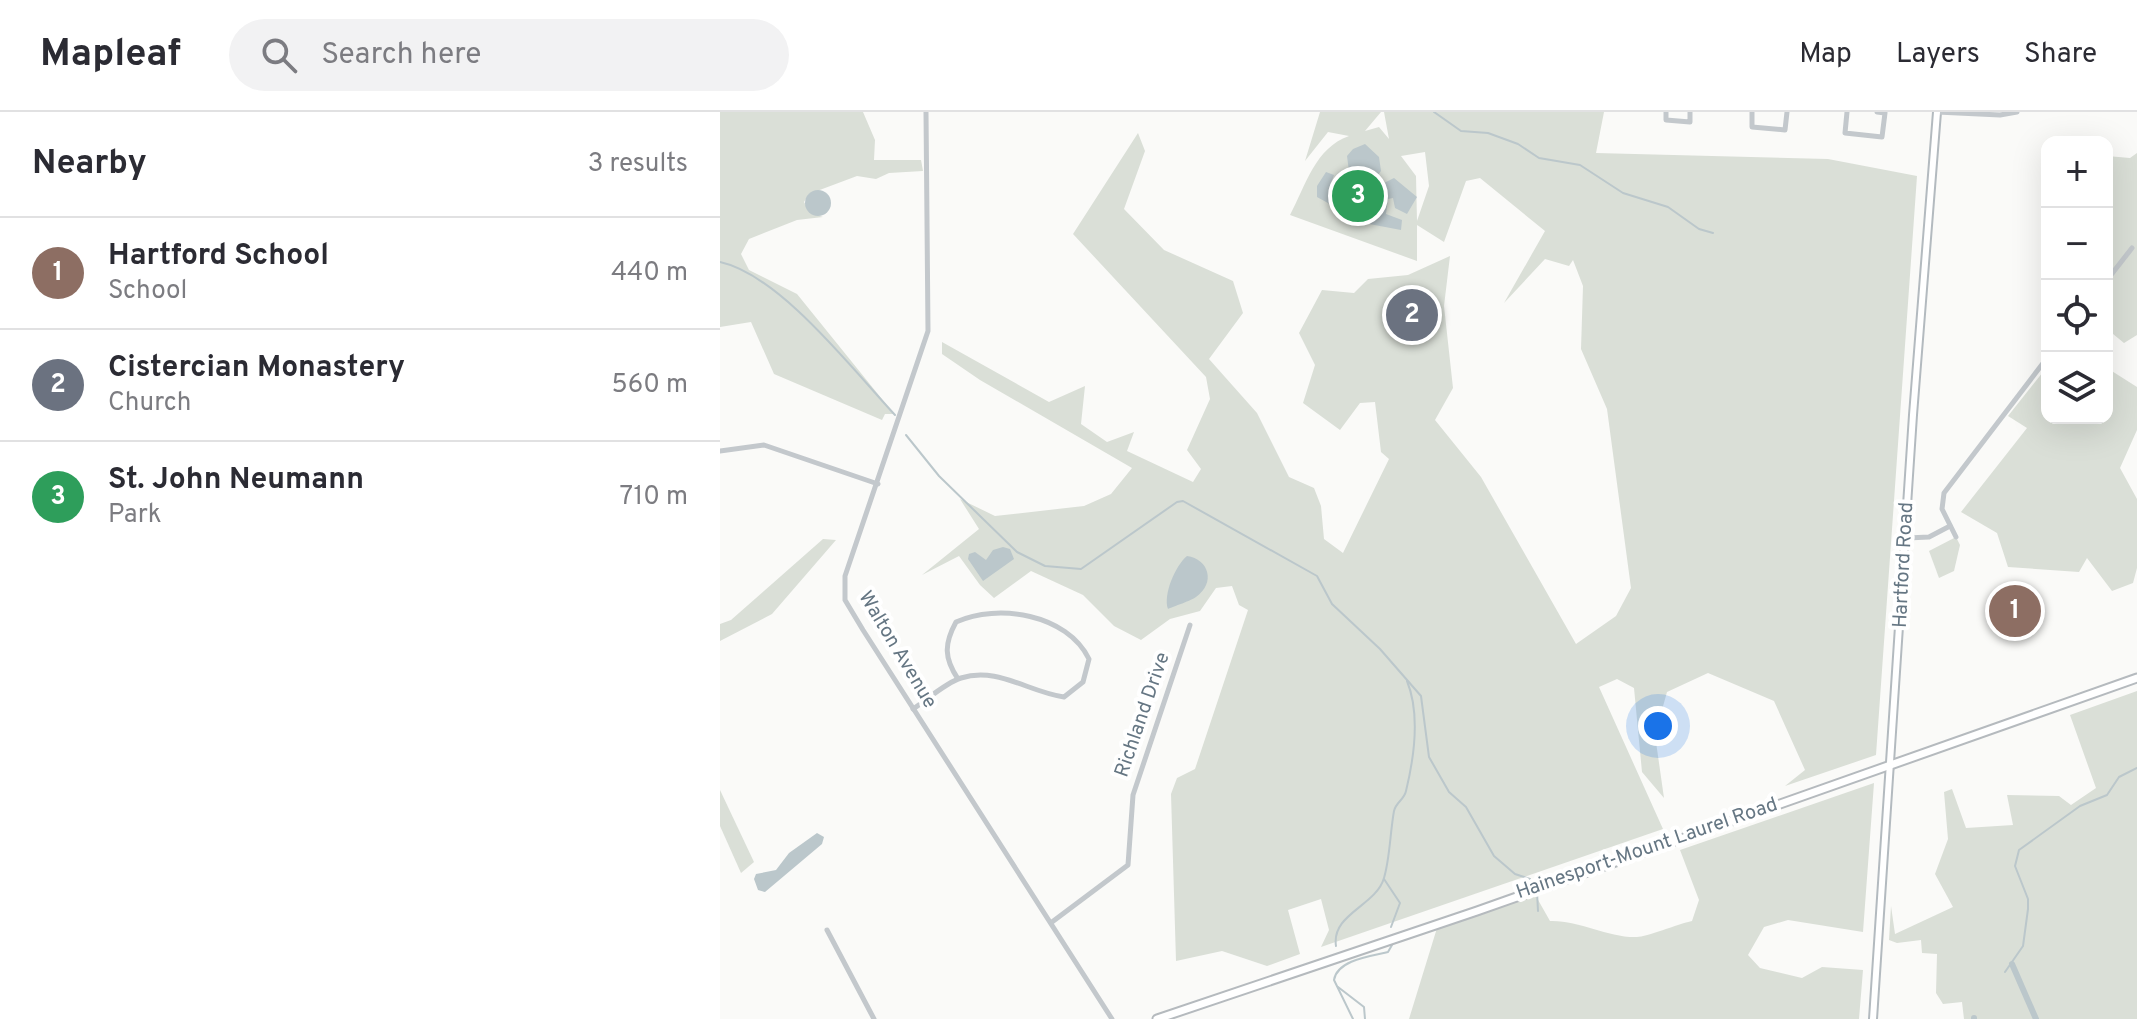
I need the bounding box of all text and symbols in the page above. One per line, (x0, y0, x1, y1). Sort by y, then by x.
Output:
search box (229, 19, 789, 91)
text: Mapleaf (40, 31, 181, 80)
icon: search (257, 33, 301, 77)
text: Search here (321, 37, 481, 74)
text: Map (1799, 37, 1852, 73)
text: Layers (1896, 37, 1980, 73)
text: Share (2024, 37, 2097, 73)
map controls (2041, 136, 2113, 424)
button: + (2041, 136, 2113, 208)
text: Nearby (32, 143, 147, 186)
text: 3 results (588, 148, 688, 181)
pin: 3 (1332, 166, 1384, 226)
button: − (2041, 208, 2113, 280)
text: Hartford School (108, 238, 329, 275)
text: 1 (53, 257, 63, 290)
text: 440 m (611, 257, 688, 290)
text: School (108, 275, 187, 308)
button: locate (2041, 280, 2113, 352)
pin: 2 (1386, 285, 1438, 345)
text: Cistercian Monastery (108, 350, 405, 387)
button: layers (2041, 352, 2113, 424)
text: 2 (50, 369, 66, 402)
text: 560 m (612, 369, 688, 402)
text: Church (108, 387, 191, 420)
text: St. John Neumann (108, 462, 364, 499)
text: 3 (50, 481, 66, 514)
text: 710 m (619, 481, 688, 514)
text: Park (108, 499, 162, 532)
street label: Hartford Road (1888, 501, 1920, 629)
pin: 1 (1989, 581, 2041, 641)
street label: Walton Avenue (852, 587, 942, 713)
street label: Richland Drive (1109, 649, 1177, 781)
your location (1638, 706, 1678, 746)
street label: Hainesport-Mount Laurel Road (1513, 792, 1781, 906)

